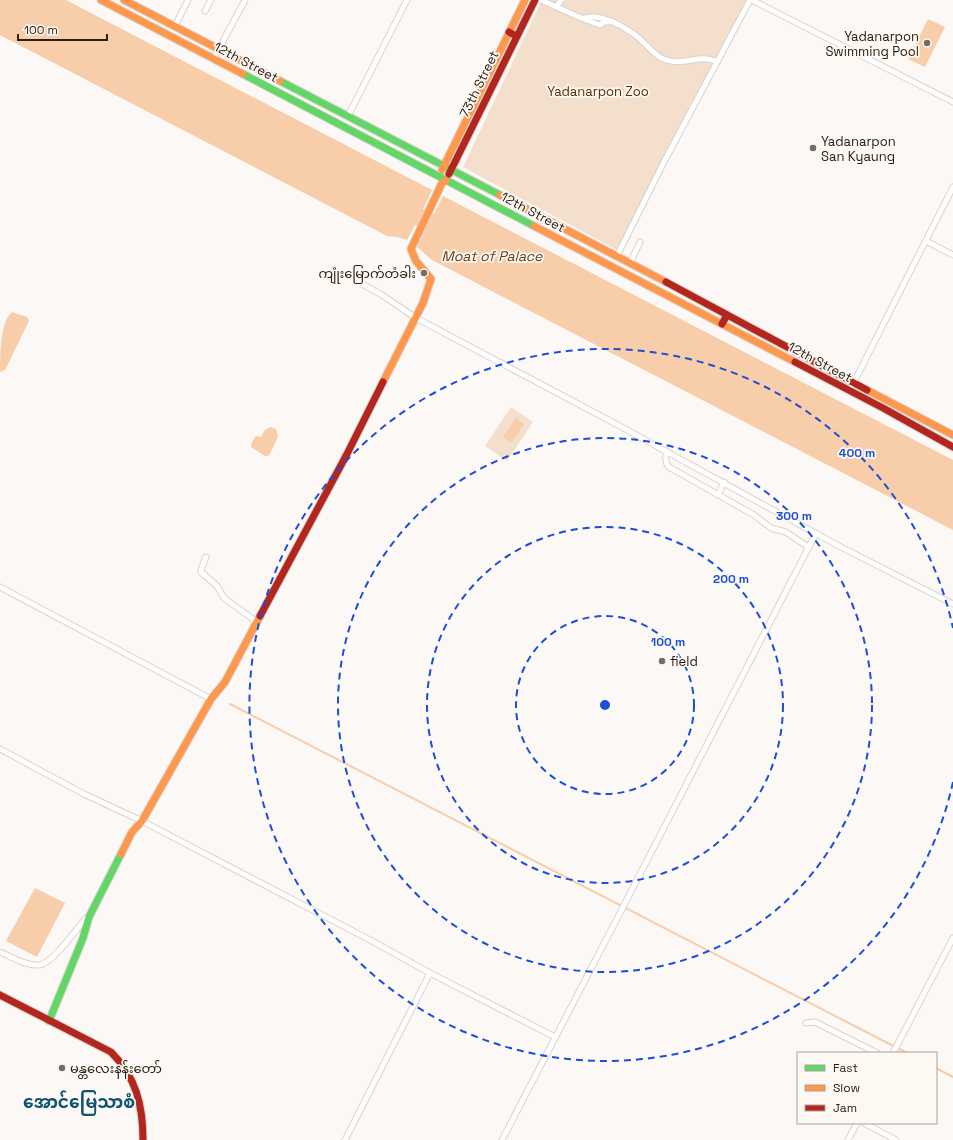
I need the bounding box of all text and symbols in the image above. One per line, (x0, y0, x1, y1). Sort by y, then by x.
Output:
scale bar (18, 16, 107, 42)
text: 100 m (24, 22, 58, 38)
place label: Yadanarpon Swimming Pool (825, 28, 919, 60)
street label: 12th Street (211, 38, 281, 86)
marker: Yadanarpon Swimming Pool (922, 38, 932, 48)
street label: 73th Street (456, 48, 502, 120)
park label: Yadanarpon Zoo (547, 83, 649, 100)
place label: Yadanarpon San Kyaung (821, 133, 896, 165)
marker: Yadanarpon San Kyaung (808, 143, 818, 153)
street label: 12th Street (498, 188, 568, 236)
water label: Moat of Palace (442, 247, 543, 265)
place label: ကျုံးမြောက်တံခါး (318, 265, 416, 284)
marker: ကျုံးမြောက်တံခါး (419, 268, 429, 278)
street label: 12th Street (785, 338, 855, 386)
text: 400 m (839, 445, 875, 461)
text: 300 m (776, 508, 812, 524)
text: 200 m (713, 571, 749, 587)
text: 100 m (651, 634, 685, 650)
place label: field (670, 653, 698, 670)
marker: field (657, 656, 667, 666)
centre of rings (598, 698, 612, 712)
legend (797, 1052, 937, 1124)
place label: မန္တလေးနန်းတော် (70, 1060, 162, 1079)
text: Fast (833, 1060, 858, 1076)
marker: မန္တလေးနန်းတော် (57, 1063, 67, 1073)
text: Slow (833, 1080, 860, 1096)
district label: အောင်မြေသာစံ (23, 1090, 135, 1116)
text: Jam (833, 1100, 857, 1116)

